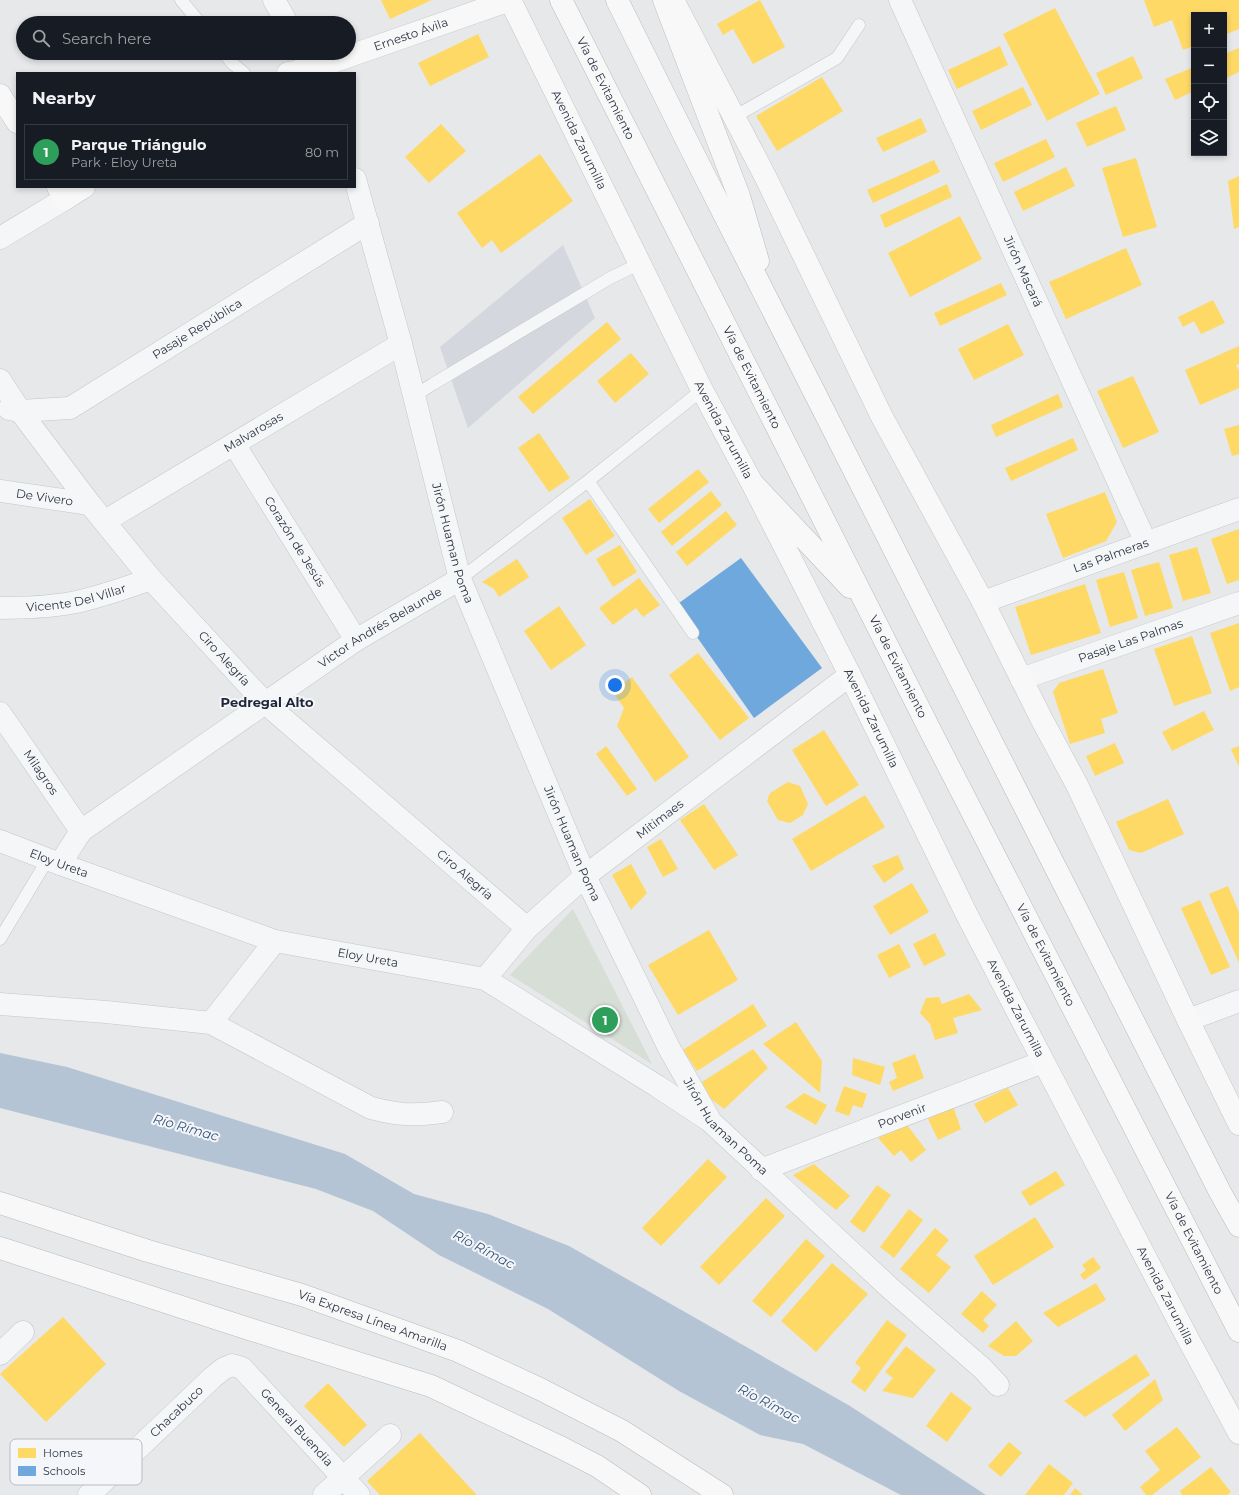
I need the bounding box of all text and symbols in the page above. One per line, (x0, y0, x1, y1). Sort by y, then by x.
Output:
map controls (1191, 12, 1227, 156)
button: + (1191, 12, 1227, 48)
street label: Ernesto Ávila (372, 14, 450, 54)
search box (16, 16, 356, 60)
icon: search (30, 27, 52, 49)
text: Search here (62, 29, 151, 48)
street label: Vía de Evitamiento (574, 34, 638, 142)
button: − (1191, 48, 1227, 84)
button: locate (1191, 84, 1227, 120)
text: Nearby (32, 88, 96, 108)
street label: Avenida Zarumilla (549, 88, 610, 192)
button: layers (1191, 120, 1227, 156)
text: Parque Triángulo (71, 135, 207, 154)
text: 1 (43, 144, 49, 160)
text: 80 m (305, 144, 339, 160)
text: Park · Eloy Ureta (71, 154, 177, 170)
street label: Jirón Macará (1000, 232, 1046, 309)
street label: Pasaje República (149, 295, 245, 362)
street label: Vía de Evitamiento (720, 323, 784, 431)
street label: Avenida Zarumilla (692, 378, 756, 481)
street label: Malvarosas (221, 408, 286, 455)
street label: Jirón Huaman Poma (429, 480, 477, 605)
street label: De Vivero (15, 485, 74, 508)
street label: Corazón de Jesús (261, 493, 329, 589)
street label: Las Palmeras (1071, 534, 1151, 576)
street label: Vicente Del Villar (26, 580, 128, 615)
street label: Victor Andrés Belaunde (315, 583, 444, 671)
street label: Vía de Evitamiento (866, 613, 931, 720)
street label: Pasaje Las Palmas (1076, 615, 1185, 666)
street label: Ciro Alegría (195, 628, 254, 689)
street label: Avenida Zarumilla (841, 666, 902, 770)
your location (605, 675, 625, 695)
district label: Pedregal Alto (221, 694, 314, 710)
street label: Milagros (20, 747, 62, 798)
street label: Jirón Huaman Poma (540, 782, 604, 904)
street label: Mitimaes (633, 796, 686, 842)
street label: Eloy Ureta (28, 845, 90, 881)
street label: Ciro Alegría (434, 846, 497, 903)
street label: Vía de Evitamiento (1014, 901, 1079, 1009)
street label: Eloy Ureta (336, 944, 400, 970)
street label: Avenida Zarumilla (984, 956, 1048, 1060)
pin: 1 (592, 1005, 618, 1035)
street label: Jirón Huaman Poma (680, 1074, 771, 1178)
street label: Porvenir (875, 1099, 928, 1132)
water label: Río Rímac (151, 1110, 221, 1144)
street label: Vía de Evitamiento (1162, 1189, 1227, 1297)
water label: Río Rímac (451, 1226, 518, 1272)
street label: Avenida Zarumilla (1134, 1244, 1198, 1347)
street label: Vía Expresa Línea Amarilla (296, 1286, 450, 1354)
water label: Río Rímac (736, 1380, 803, 1426)
street label: Chacabuco (147, 1382, 206, 1440)
street label: General Buendia (257, 1385, 337, 1469)
legend (10, 1439, 142, 1485)
text: Homes (43, 1446, 83, 1460)
text: Schools (43, 1464, 86, 1478)

